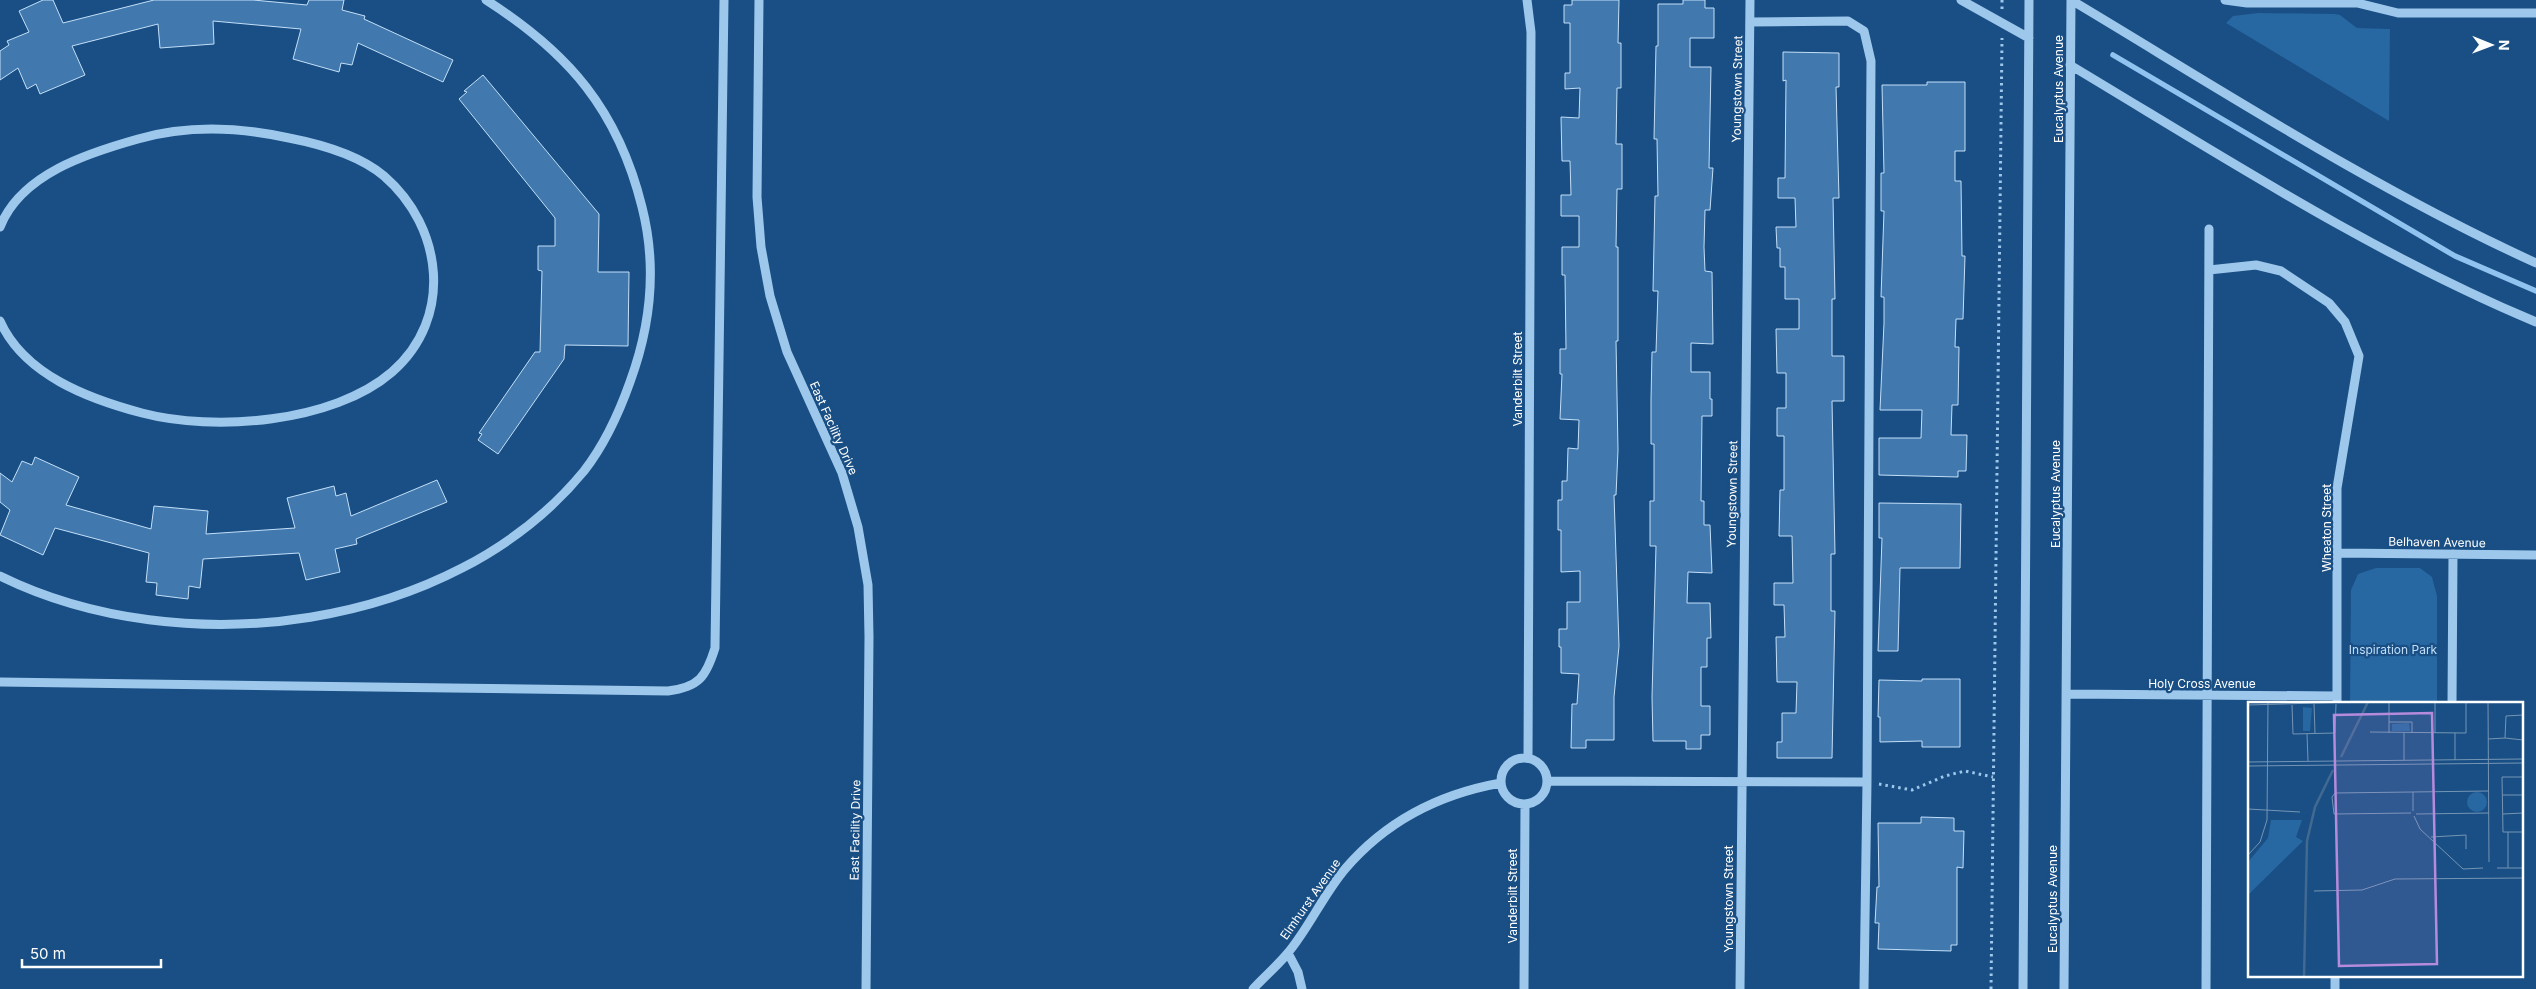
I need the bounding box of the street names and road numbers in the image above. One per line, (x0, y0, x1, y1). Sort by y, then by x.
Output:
street label: Youngstown Street (1729, 35, 1745, 143)
street label: Eucalyptus Avenue (2051, 35, 2066, 143)
street label: Vanderbilt Street (1510, 331, 1525, 427)
street label: East Facility Drive (807, 379, 861, 477)
street label: Youngstown Street (1724, 440, 1740, 548)
street label: Eucalyptus Avenue (2048, 440, 2063, 548)
street label: Wheaton Street (2319, 484, 2334, 572)
street label: Belhaven Avenue (2388, 534, 2486, 550)
street label: Holy Cross Avenue (2148, 676, 2256, 691)
street label: East Facility Drive (847, 780, 863, 880)
street label: Youngstown Street (1721, 845, 1736, 953)
street label: Eucalyptus Avenue (2045, 845, 2060, 953)
street label: Vanderbilt Street (1505, 848, 1520, 944)
street label: Elmhurst Avenue (1277, 856, 1343, 942)

